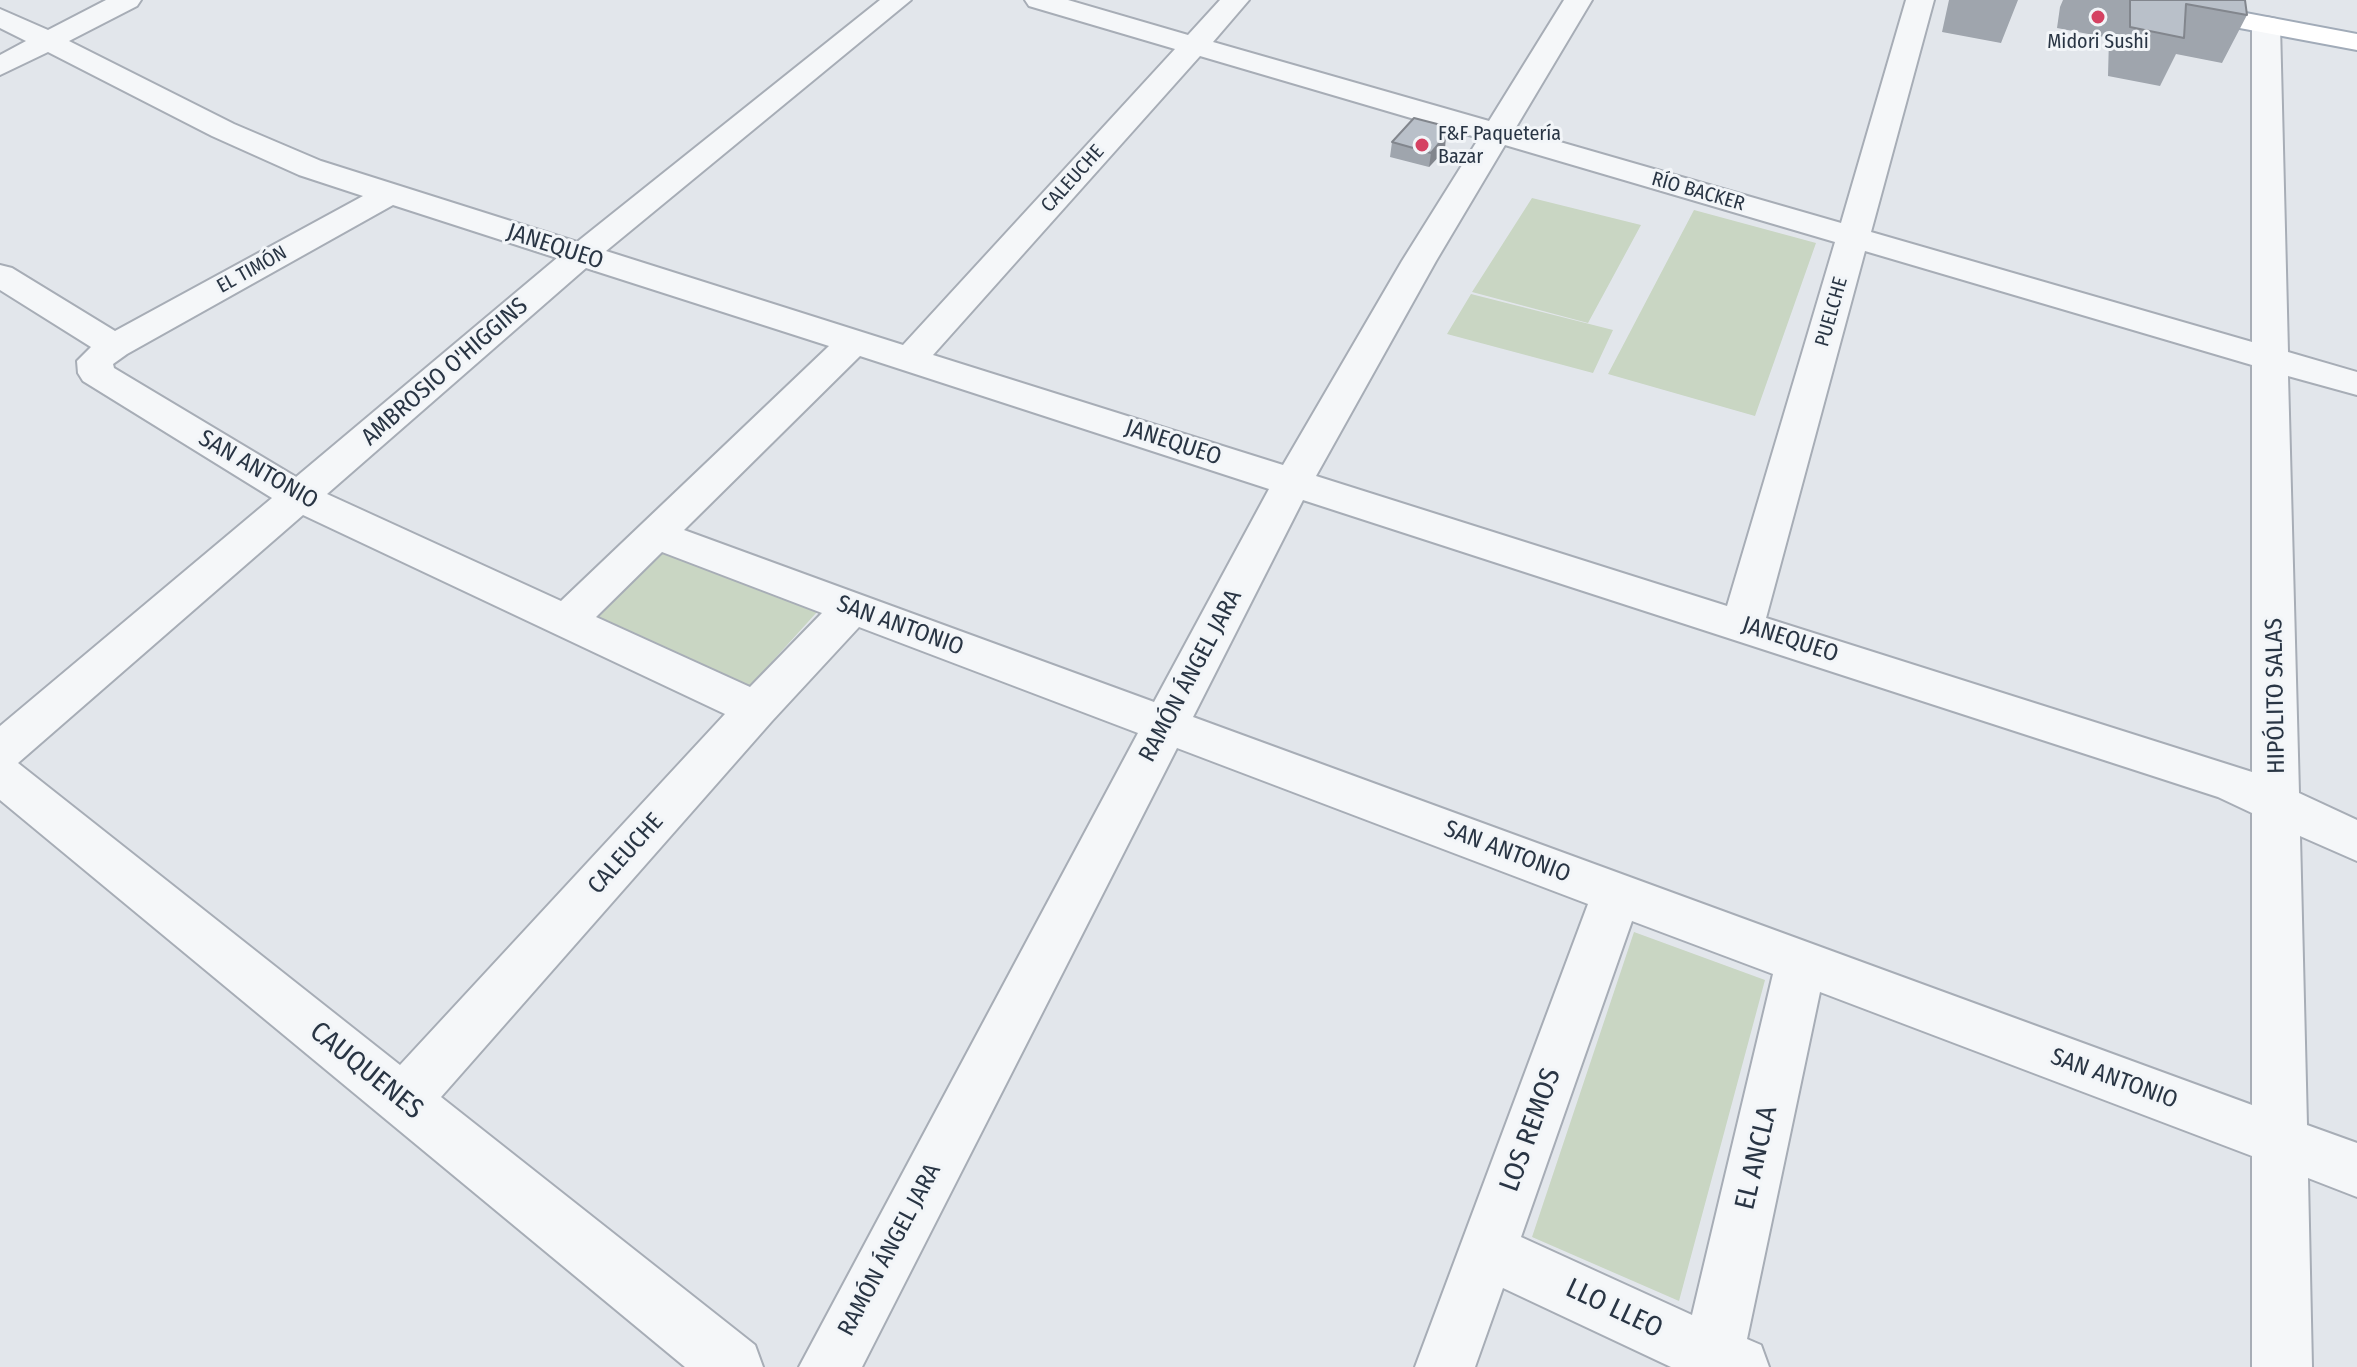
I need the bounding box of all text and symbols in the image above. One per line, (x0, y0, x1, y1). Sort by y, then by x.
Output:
marker: Midori Sushi (2089, 8, 2107, 26)
place label: Midori Sushi (2047, 30, 2149, 54)
place label: F&F Paquetería Bazar (1438, 122, 1561, 169)
marker: F&F Paquetería Bazar (1413, 136, 1431, 154)
street label: CALEUCHE (1037, 140, 1109, 218)
street label: RÍO BACKER (1649, 167, 1747, 217)
street label: JANEQUEO (503, 218, 607, 276)
street label: EL TIMÓN (213, 241, 291, 299)
street label: PUELCHE (1811, 274, 1853, 350)
street label: AMBROSIO O'HIGGINS (356, 292, 534, 452)
street label: JANEQUEO (1121, 414, 1225, 472)
street label: SAN ANTONIO (193, 424, 323, 516)
street label: RAMÓN ÁNGEL JARA (1133, 585, 1249, 767)
street label: SAN ANTONIO (833, 590, 967, 662)
street label: JANEQUEO (1738, 611, 1842, 669)
street label: HIPÓLITO SALAS (2260, 618, 2292, 774)
street label: CALEUCHE (582, 808, 670, 900)
street label: SAN ANTONIO (1440, 815, 1574, 889)
street label: CAUQUENES (303, 1015, 429, 1127)
street label: SAN ANTONIO (2047, 1043, 2181, 1115)
street label: LOS REMOS (1493, 1064, 1569, 1196)
street label: EL ANCLA (1729, 1103, 1785, 1213)
street label: RAMÓN ÁNGEL JARA (832, 1159, 948, 1341)
street label: LLO LLEO (1560, 1272, 1668, 1346)

